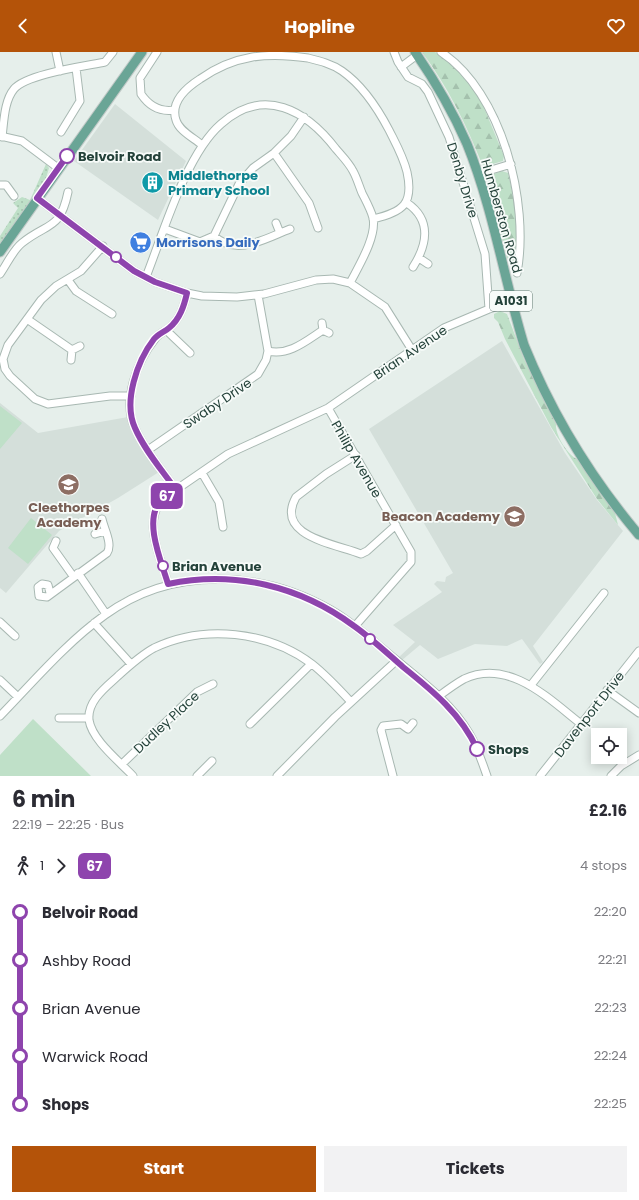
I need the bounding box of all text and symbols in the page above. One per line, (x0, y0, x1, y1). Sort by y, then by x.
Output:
text: Hopline (284, 14, 355, 39)
icon: back (12, 15, 34, 37)
icon: heart (605, 15, 627, 37)
street label: Denby Drive (442, 140, 483, 220)
place label: Belvoir Road (78, 147, 162, 166)
marker: Belvoir Road (59, 148, 75, 164)
street label: Humberston Road (476, 157, 527, 275)
place label: Middlethorpe Primary School (168, 166, 270, 200)
building icon: Middlethorpe Primary School (139, 169, 165, 195)
supermarket icon: Morrisons Daily (127, 229, 153, 255)
place label: Morrisons Daily (156, 233, 260, 252)
unlabelled marker (110, 251, 122, 263)
road number: A1031 (490, 291, 532, 311)
street label: Brian Avenue (370, 321, 451, 384)
street label: Swaby Drive (179, 373, 255, 433)
street label: Philip Avenue (327, 417, 386, 501)
school or university icon: Cleethorpes Academy (56, 472, 82, 498)
line badge: 67 (149, 483, 185, 509)
text: 67 (159, 486, 175, 506)
place label: Cleethorpes Academy (28, 498, 110, 532)
school or university icon: Beacon Academy (502, 503, 528, 529)
place label: Beacon Academy (382, 507, 501, 526)
place label: Brian Avenue (172, 557, 262, 576)
marker: Brian Avenue (157, 560, 169, 572)
unlabelled marker (364, 633, 376, 645)
street label: Davenport Drive (550, 667, 629, 761)
street label: Dudley Place (129, 687, 203, 758)
map controls (591, 728, 627, 764)
button: locate (591, 728, 627, 764)
place label: Shops (488, 740, 529, 759)
marker: Shops (469, 741, 485, 757)
text: 6 min (12, 784, 75, 815)
text: £2.16 (589, 800, 627, 821)
text: 22:19 – 22:25 · Bus (12, 815, 124, 834)
icon: walk (12, 855, 34, 877)
icon: forward (50, 855, 72, 877)
text: 1 (40, 856, 44, 875)
text: 67 (86, 856, 103, 876)
text: 4 stops (580, 856, 627, 875)
text: Belvoir Road (42, 902, 138, 923)
text: 22:20 (594, 902, 627, 921)
text: Ashby Road (42, 950, 131, 971)
text: 22:21 (598, 950, 627, 969)
text: Brian Avenue (42, 998, 141, 1019)
text: 22:23 (594, 998, 627, 1017)
text: Warwick Road (42, 1046, 148, 1067)
text: 22:24 (594, 1046, 627, 1065)
text: Shops (42, 1094, 89, 1115)
text: 22:25 (594, 1094, 627, 1113)
button: Start (12, 1146, 316, 1192)
button: Tickets (324, 1146, 627, 1192)

